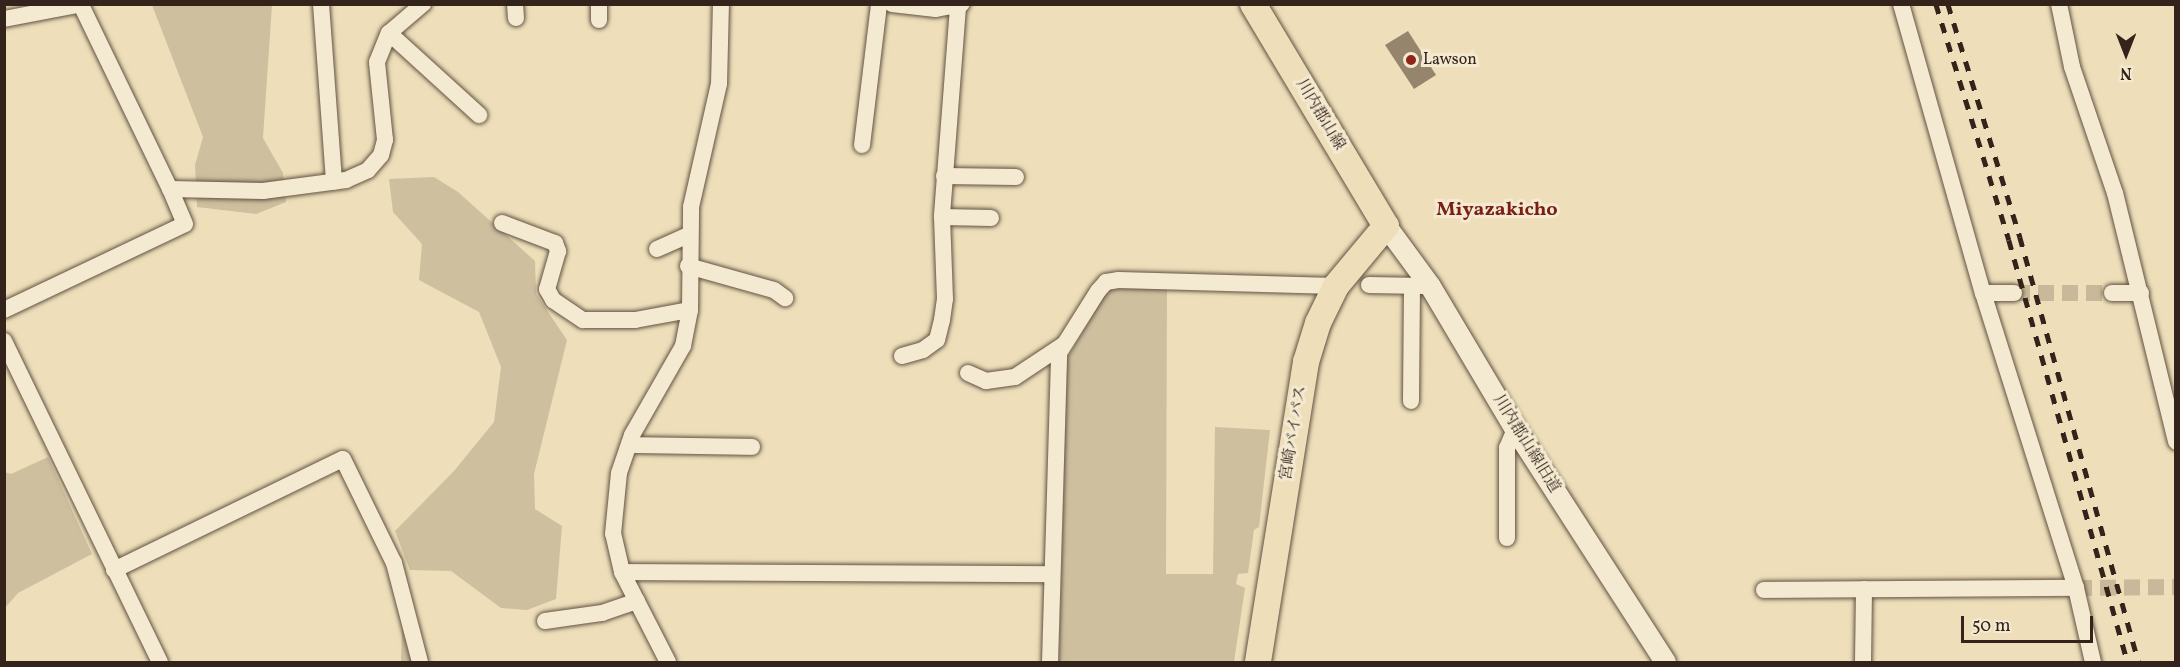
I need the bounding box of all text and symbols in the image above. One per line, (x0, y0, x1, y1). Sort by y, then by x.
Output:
north arrow (2096, 24, 2156, 84)
place label: Lawson (1423, 50, 1477, 70)
marker: Lawson (1404, 53, 1418, 67)
text: N (2120, 61, 2132, 83)
street label: 川内郡山線 (1291, 76, 1349, 154)
district label: Miyazakicho (1436, 198, 1558, 222)
street label: 宮崎バイパス (1277, 384, 1311, 482)
street label: 川内郡山線旧道 (1488, 391, 1564, 497)
scale bar (1964, 604, 2096, 642)
text: 50 m (1972, 614, 2011, 639)

